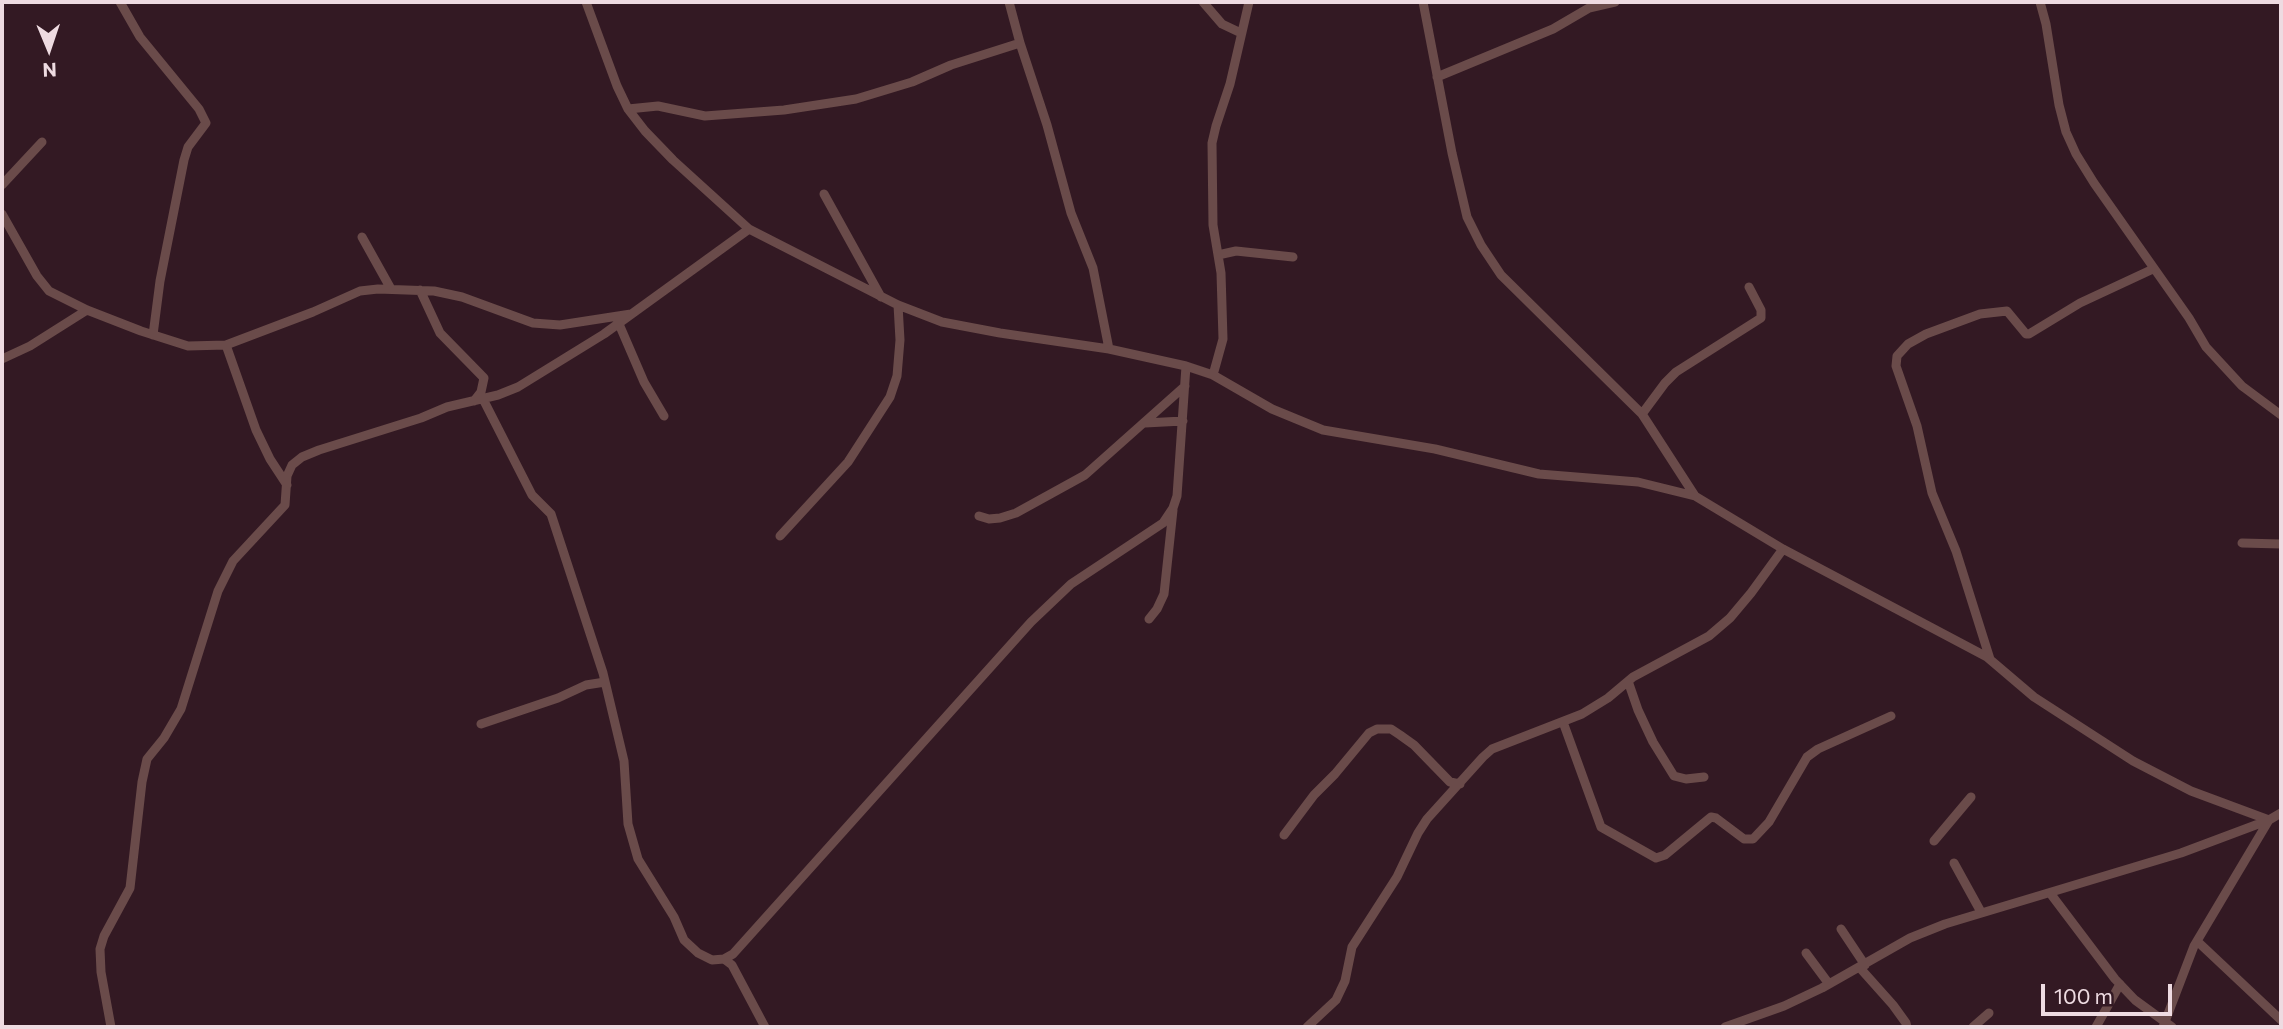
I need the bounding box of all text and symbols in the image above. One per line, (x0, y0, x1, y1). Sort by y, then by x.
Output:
north arrow (14, 14, 84, 84)
text: N (42, 59, 57, 82)
scale bar (2045, 970, 2176, 1014)
text: 100 m (2054, 983, 2113, 1008)

